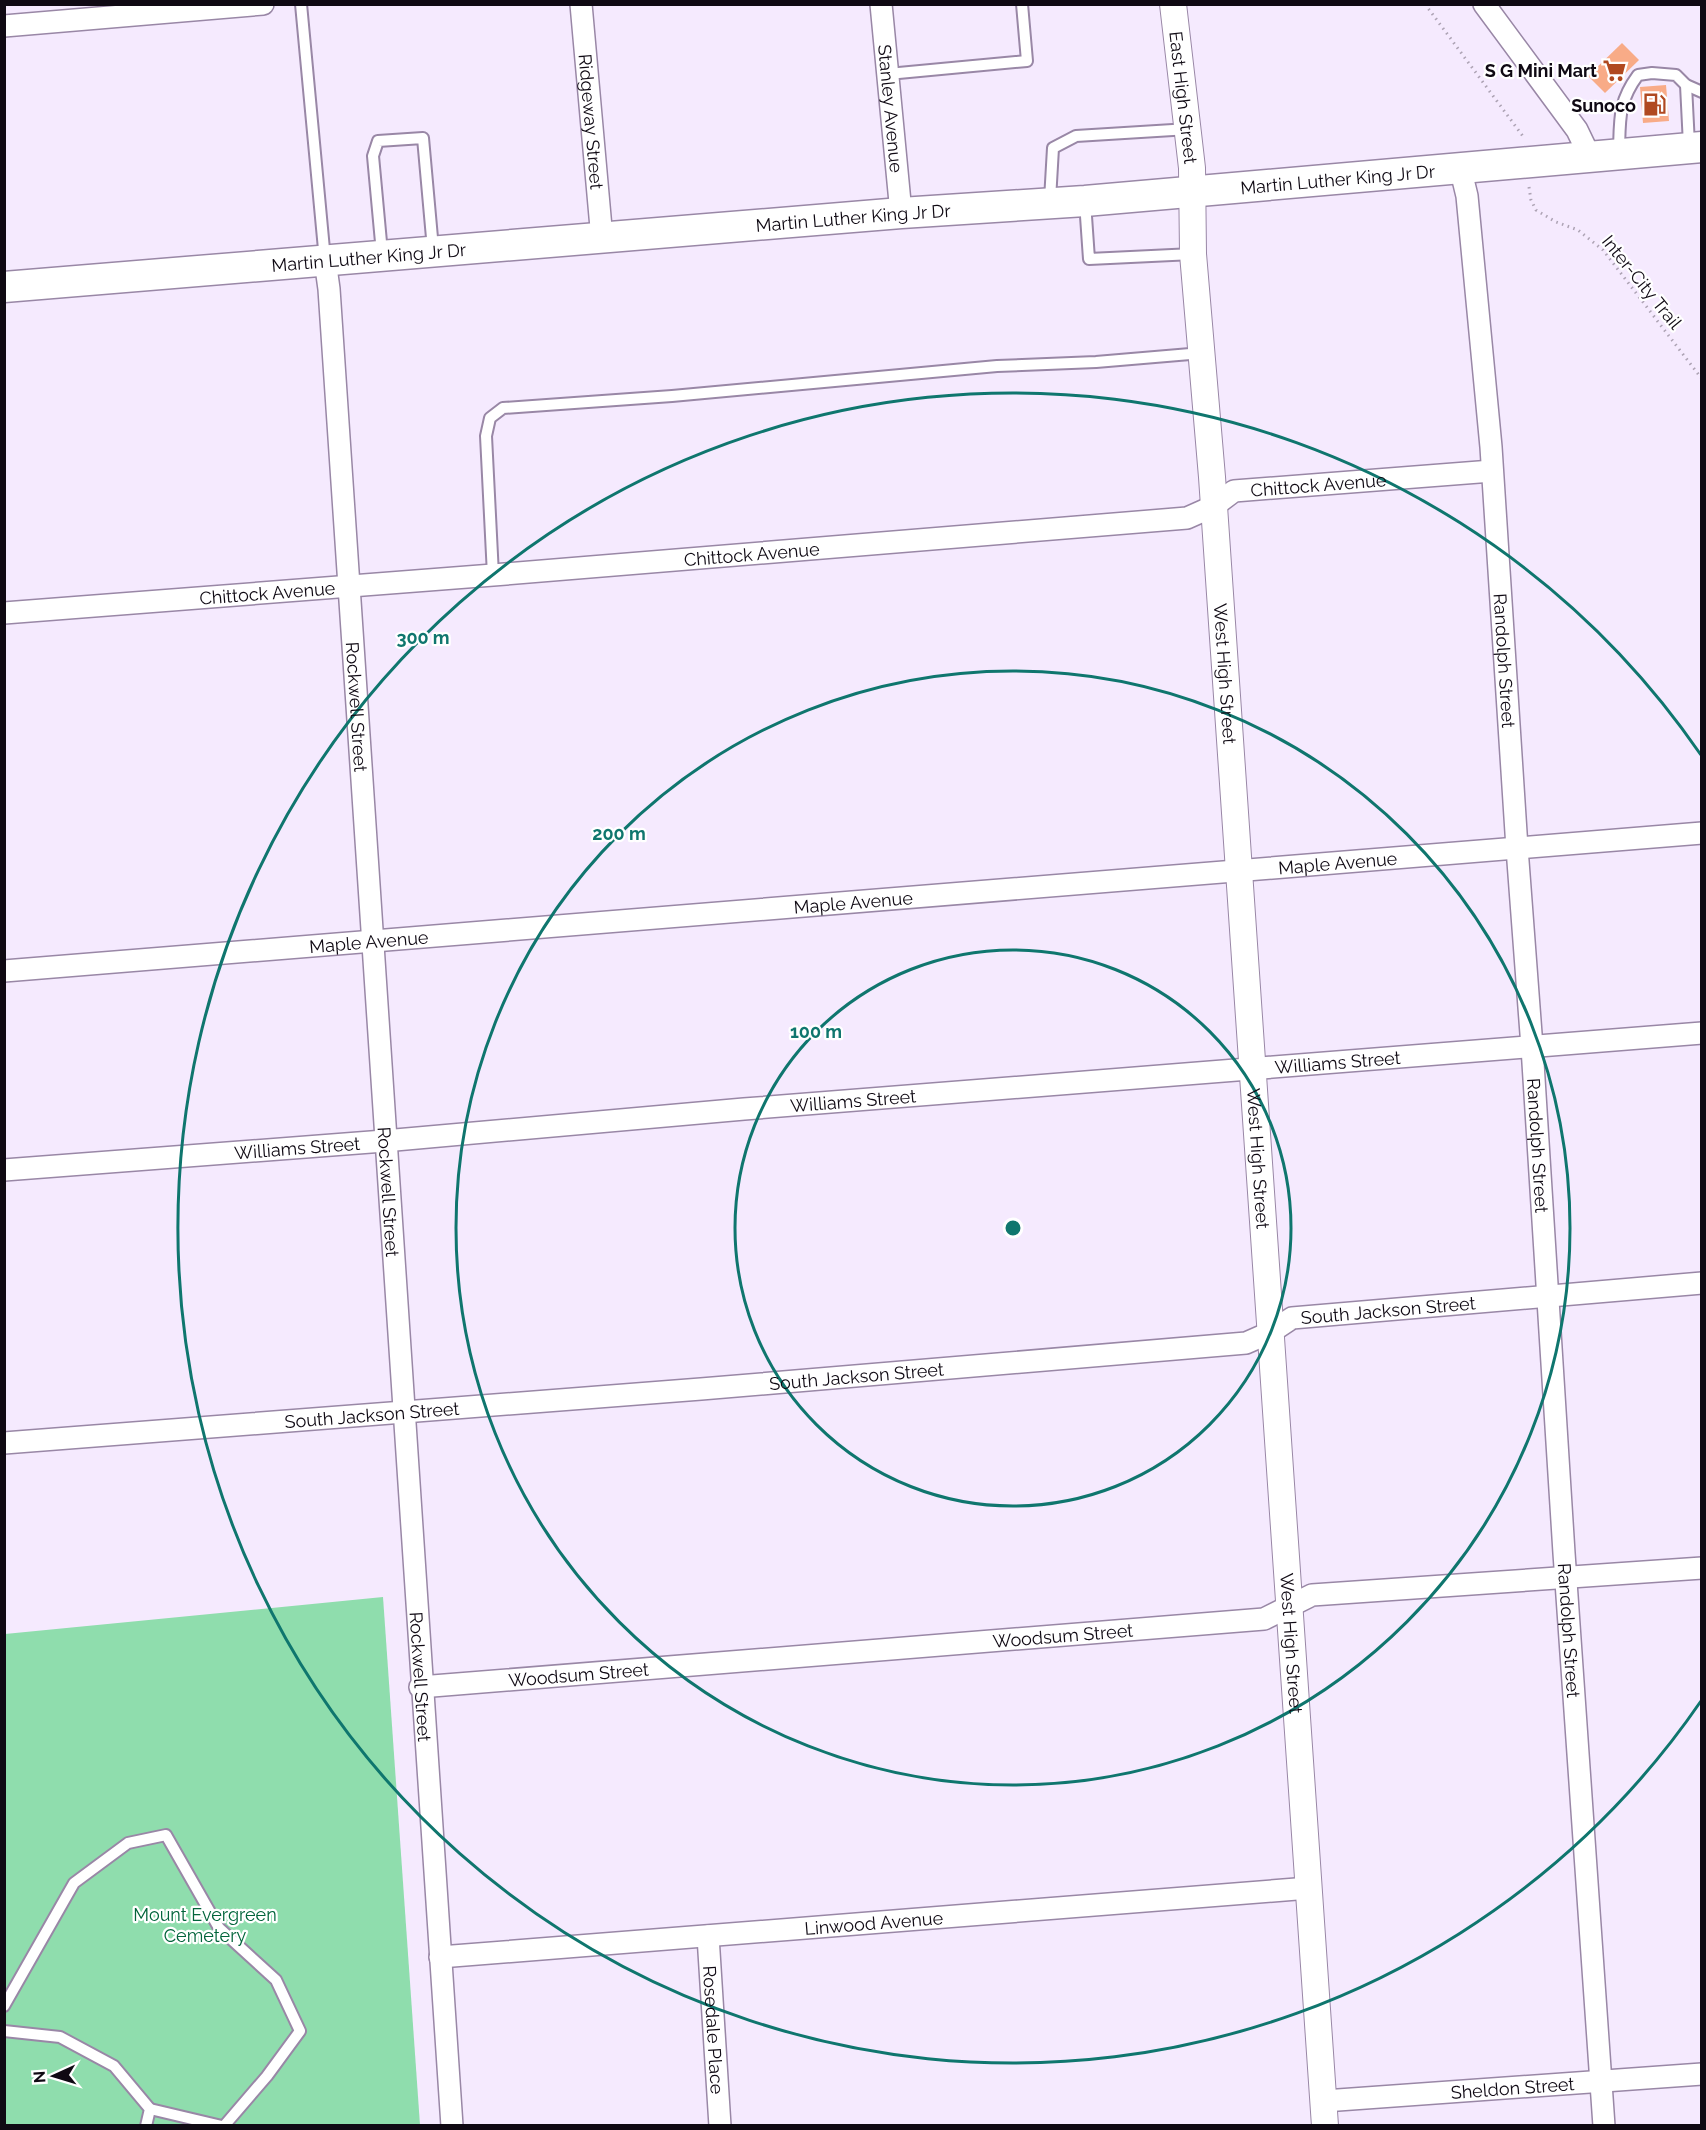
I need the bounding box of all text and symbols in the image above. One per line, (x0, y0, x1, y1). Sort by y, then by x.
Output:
street label: East High Street (1166, 30, 1202, 165)
street label: Stanley Avenue (874, 43, 908, 174)
street label: Ridgeway Street (575, 53, 608, 190)
supermarket icon: S G Mini Mart (1602, 57, 1628, 83)
place label: S G Mini Mart (1485, 60, 1597, 81)
fuel station icon: Sunoco (1641, 92, 1667, 118)
place label: Sunoco (1571, 95, 1636, 116)
street label: Martin Luther King Jr Dr (1239, 160, 1436, 198)
street label: Martin Luther King Jr Dr (755, 199, 952, 235)
street label: Inter-City Trail (1598, 231, 1686, 333)
street label: Martin Luther King Jr Dr (271, 238, 468, 275)
street label: Chittock Avenue (1250, 469, 1387, 500)
street label: Chittock Avenue (683, 538, 821, 570)
street label: Chittock Avenue (199, 577, 336, 608)
street label: Randolph Street (1490, 593, 1520, 729)
street label: West High Street (1210, 603, 1241, 745)
text: 300 m (396, 627, 450, 648)
street label: Rockwell Street (342, 641, 372, 772)
text: 200 m (592, 823, 646, 844)
street label: Maple Avenue (1277, 847, 1398, 878)
street label: Maple Avenue (793, 887, 914, 917)
street label: Maple Avenue (308, 926, 430, 957)
text: 100 m (790, 1021, 842, 1042)
street label: Williams Street (1274, 1046, 1401, 1077)
street label: Randolph Street (1523, 1077, 1553, 1213)
street label: Williams Street (789, 1085, 917, 1116)
street label: West High Street (1243, 1087, 1274, 1230)
street label: Rockwell Street (374, 1126, 403, 1257)
street label: Williams Street (233, 1132, 361, 1163)
centre of rings (1003, 1218, 1023, 1238)
street label: South Jackson Street (1300, 1292, 1476, 1328)
street label: South Jackson Street (768, 1358, 945, 1394)
street label: South Jackson Street (284, 1397, 460, 1432)
street label: Randolph Street (1554, 1562, 1585, 1698)
street label: West High Street (1277, 1572, 1307, 1714)
street label: Rockwell Street (406, 1611, 436, 1742)
street label: Woodsum Street (992, 1619, 1134, 1651)
street label: Woodsum Street (507, 1658, 649, 1690)
park label: Mount Evergreen Cemetery (133, 1904, 277, 1946)
street label: Linwood Avenue (804, 1907, 944, 1939)
street label: Rosedale Place (699, 1965, 728, 2095)
north arrow (24, 2046, 84, 2106)
text: N (30, 2070, 49, 2084)
street label: Sheldon Street (1450, 2073, 1575, 2102)

